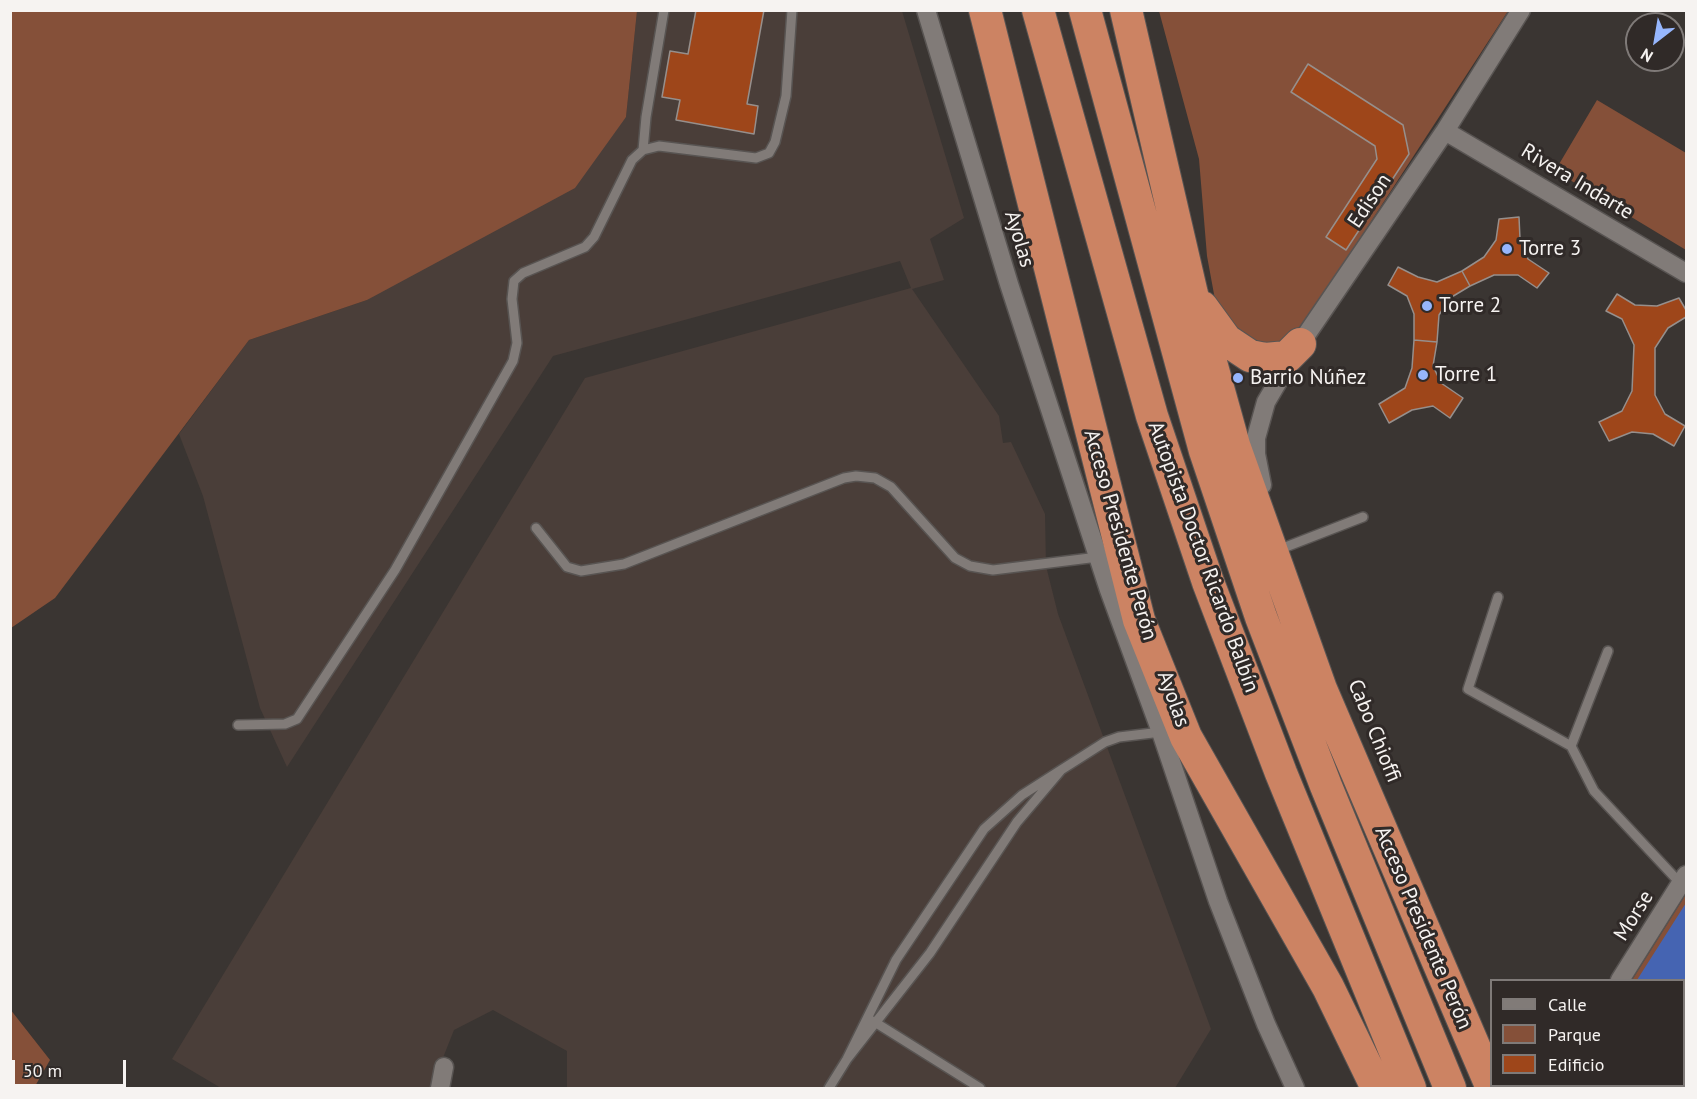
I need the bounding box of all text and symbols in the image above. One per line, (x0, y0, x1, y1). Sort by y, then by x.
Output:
north arrow (1625, 12, 1685, 72)
text: N (1637, 44, 1656, 67)
street label: Rivera Indarte (1516, 139, 1638, 225)
street label: Edison (1343, 169, 1397, 233)
street label: Ayolas (999, 208, 1039, 270)
place label: Torre 3 (1519, 236, 1581, 262)
marker: Torre 3 (1500, 242, 1514, 256)
place label: Torre 2 (1439, 293, 1501, 319)
marker: Torre 2 (1420, 299, 1434, 313)
place label: Torre 1 (1435, 362, 1497, 388)
place label: Barrio Núñez (1250, 365, 1366, 391)
marker: Torre 1 (1416, 368, 1430, 382)
marker: Barrio Núñez (1231, 371, 1245, 385)
street label: Autopista Doctor Ricardo Balbín (1142, 418, 1264, 696)
street label: Acceso Presidente Perón (1078, 427, 1162, 643)
street label: Ayolas (1151, 668, 1195, 730)
street label: Cabo Chioffi (1342, 676, 1406, 786)
street label: Acceso Presidente Perón (1369, 823, 1477, 1033)
street label: Morse (1609, 886, 1659, 946)
legend (1490, 979, 1685, 1087)
text: Calle (1548, 993, 1587, 1016)
text: Parque (1548, 1023, 1601, 1046)
scale bar (15, 1048, 129, 1086)
text: Edificio (1548, 1053, 1604, 1076)
text: 50 m (23, 1059, 62, 1082)

